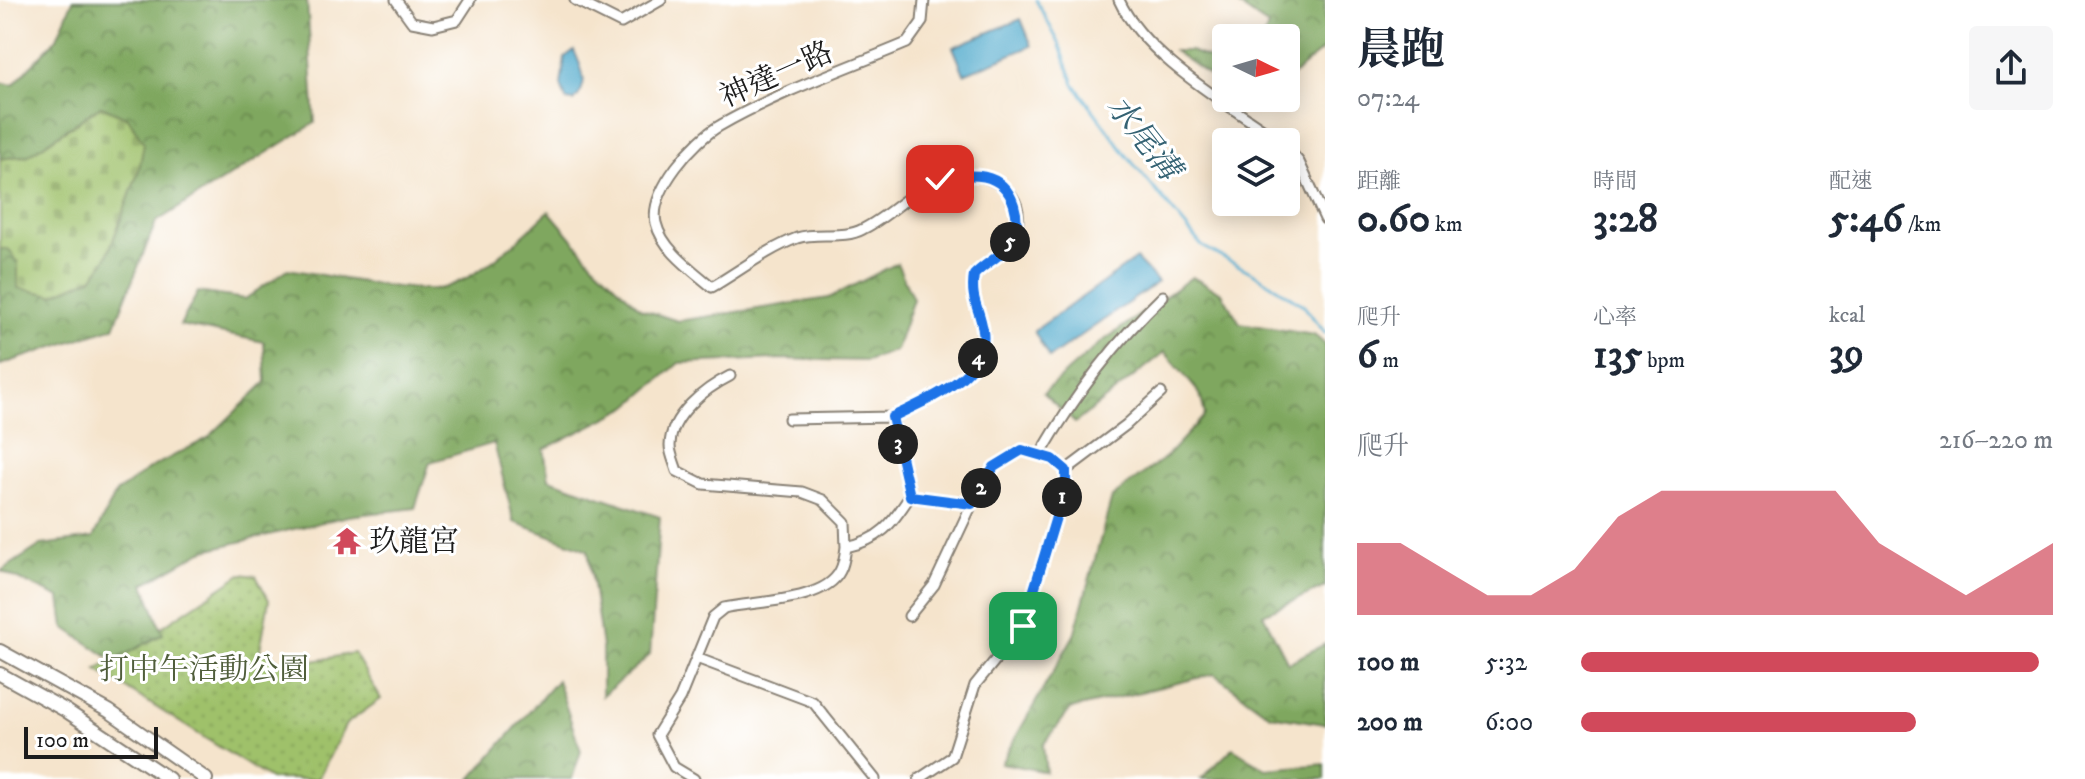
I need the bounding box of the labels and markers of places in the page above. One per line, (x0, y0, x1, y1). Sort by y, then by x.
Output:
pin (906, 145, 974, 213)
pin: 5 (990, 222, 1030, 262)
pin: 4 (958, 338, 998, 378)
pin: 3 (878, 424, 918, 464)
pin: 2 (961, 468, 1001, 508)
pin: 1 (1042, 477, 1082, 517)
place label: 玖龍宮 (369, 524, 459, 561)
temple icon: 玖龍宮 (332, 526, 362, 556)
pin (989, 592, 1057, 660)

